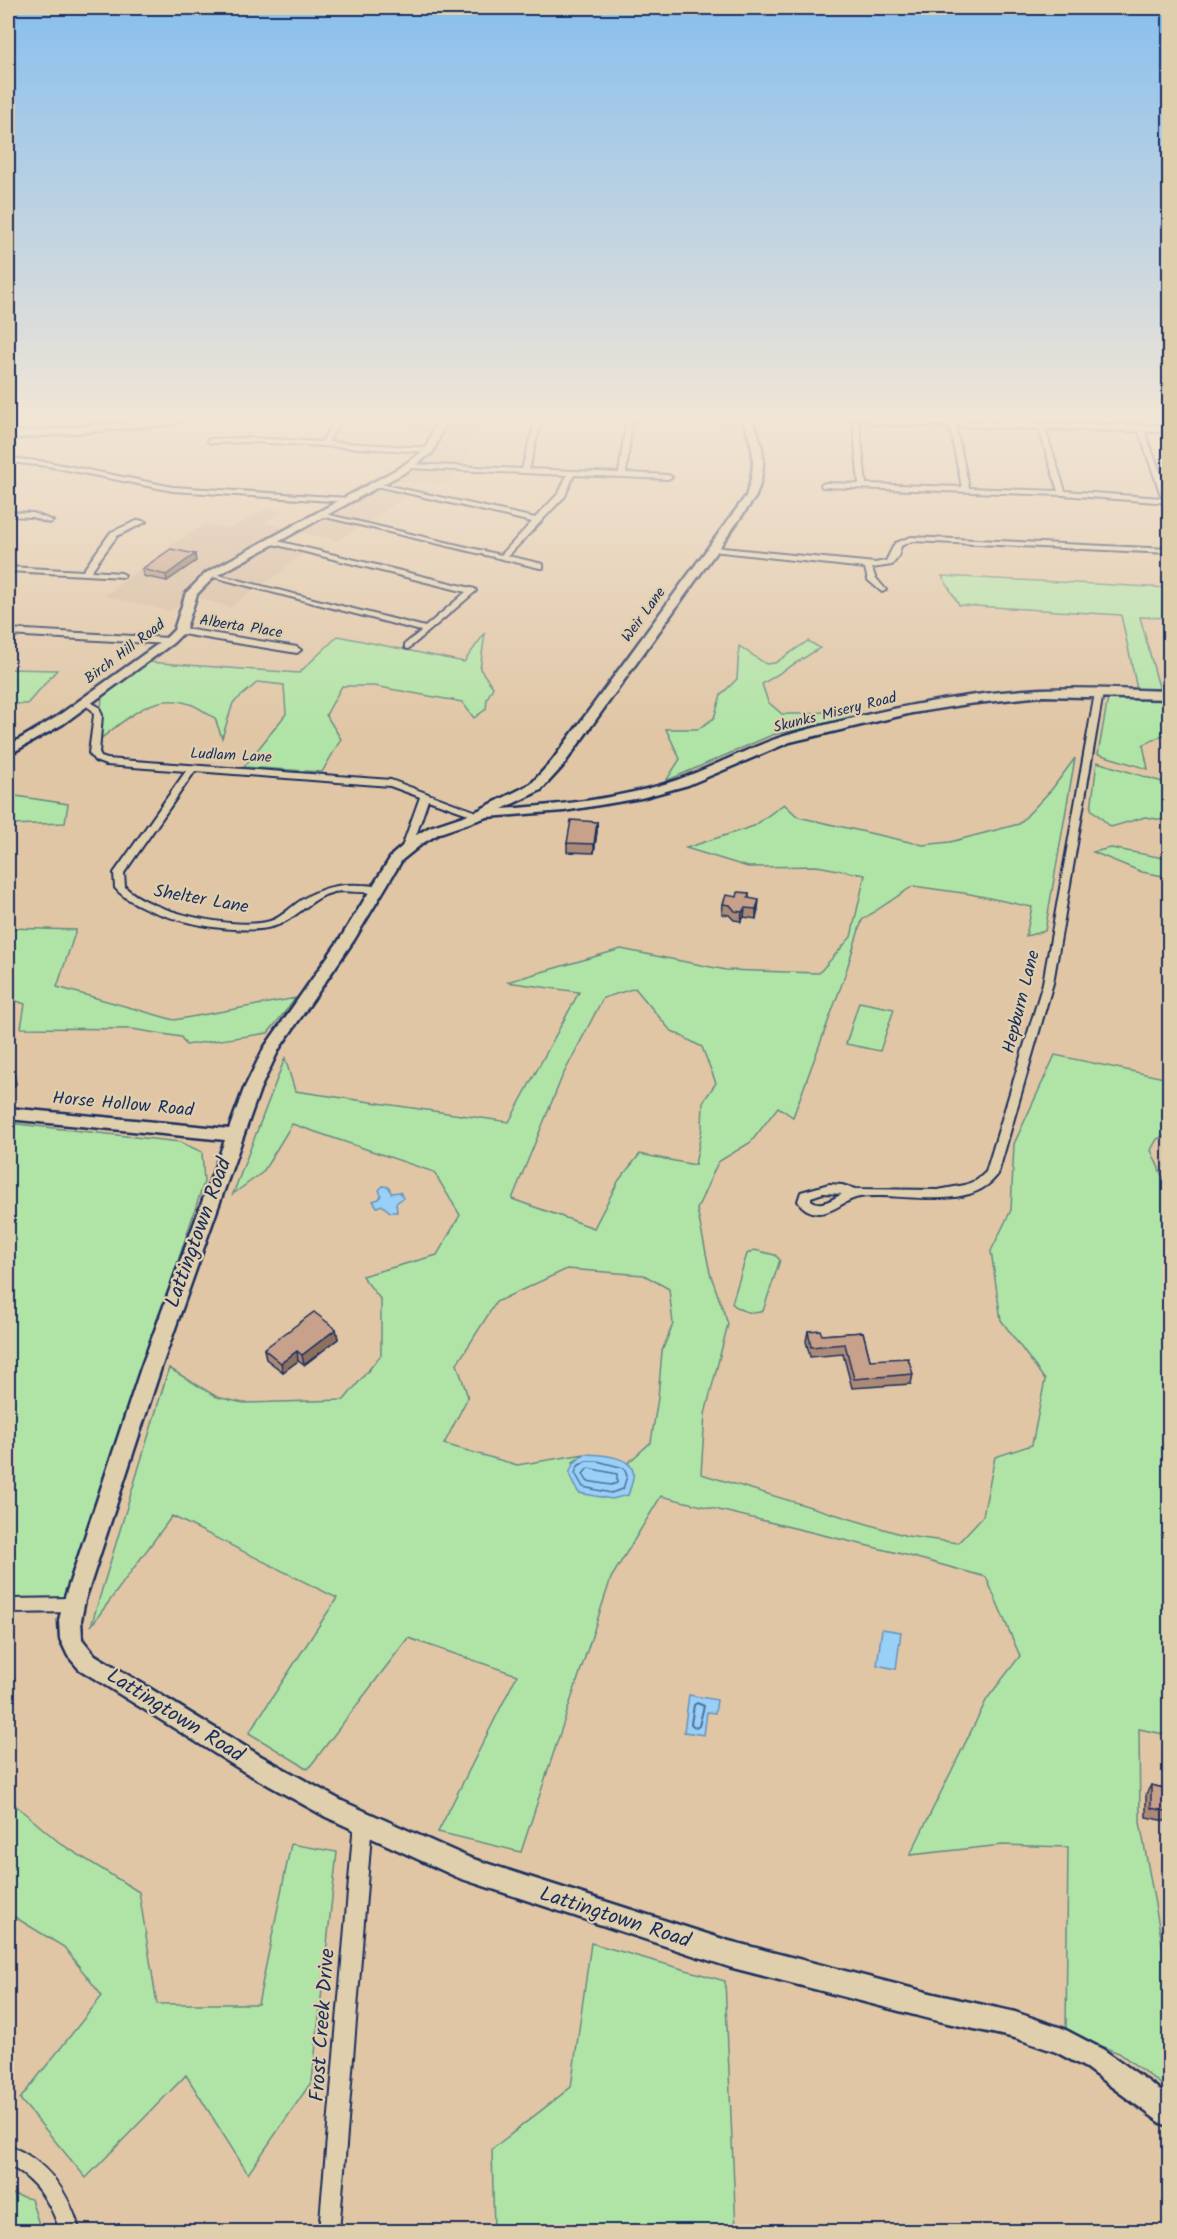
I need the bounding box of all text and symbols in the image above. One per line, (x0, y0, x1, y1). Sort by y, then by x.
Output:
street label: Weir Lane (616, 582, 672, 648)
street label: Alberta Place (198, 609, 284, 645)
street label: Birch Hill Road (79, 613, 171, 690)
street label: Skunks Misery Road (771, 686, 900, 740)
street label: Ludlam Lane (190, 742, 273, 770)
street label: Shelter Lane (151, 877, 251, 923)
street label: Hepburn Lane (995, 947, 1049, 1057)
street label: Horse Hollow Road (51, 1084, 196, 1126)
street label: Lattingtown Road (157, 1153, 242, 1313)
street label: Lattingtown Road (100, 1660, 251, 1772)
street label: Lattingtown Road (535, 1878, 695, 1958)
street label: Frost Creek Drive (301, 1947, 345, 2103)

